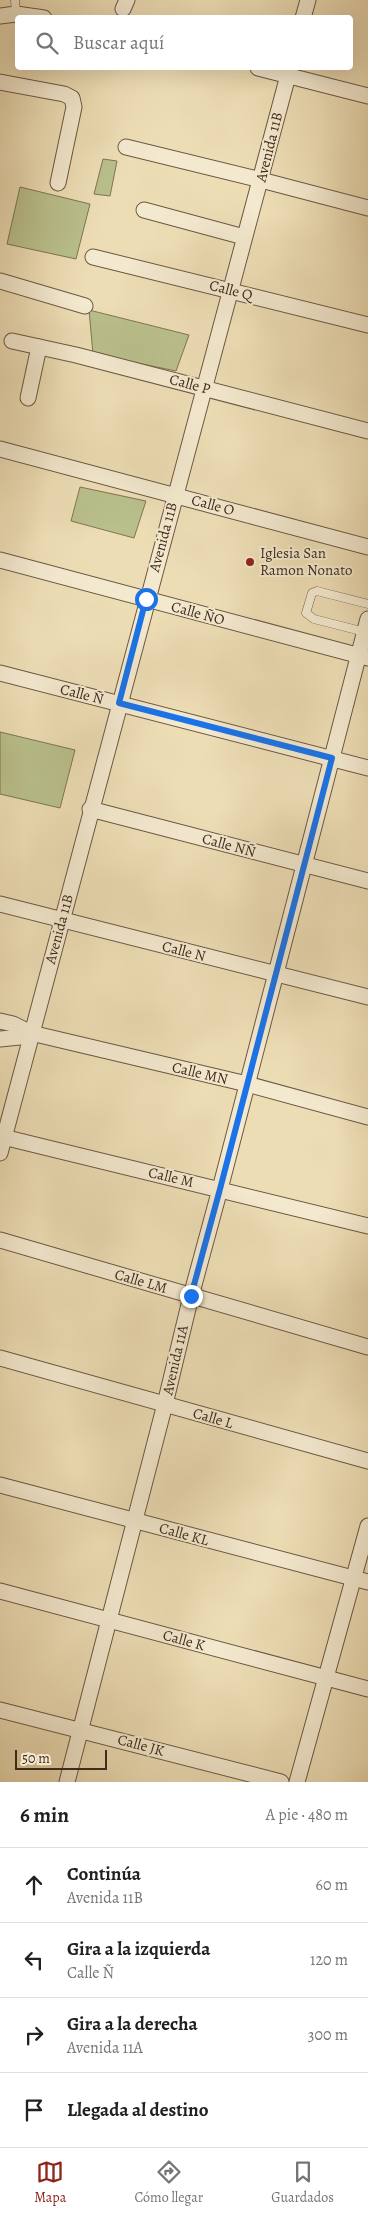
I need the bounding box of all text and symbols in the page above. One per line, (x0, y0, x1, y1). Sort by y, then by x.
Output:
search box (15, 15, 353, 70)
icon: search (33, 29, 61, 57)
text: Buscar aquí (73, 30, 164, 56)
street label: Avenida 11B (250, 110, 287, 185)
street label: Calle Q (207, 275, 257, 306)
street label: Calle P (167, 369, 213, 399)
street label: Calle O (189, 490, 237, 520)
street label: Avenida 11B (144, 500, 182, 575)
place label: Iglesia San Ramon Nonato (260, 543, 353, 580)
marker: Iglesia San Ramon Nonato (244, 556, 256, 568)
route start (135, 588, 158, 611)
street label: Calle ÑO (169, 596, 227, 630)
street label: Calle Ñ (58, 679, 106, 709)
street label: Calle NÑ (200, 828, 258, 862)
street label: Avenida 11B (40, 892, 78, 967)
street label: Calle N (160, 936, 208, 966)
street label: Calle MN (170, 1057, 230, 1089)
street label: Calle M (146, 1162, 196, 1192)
street label: Calle LM (112, 1264, 170, 1298)
route end (180, 1285, 203, 1308)
street label: Avenida 11A (157, 1323, 193, 1398)
street label: Calle L (191, 1403, 236, 1433)
street label: Calle KL (157, 1518, 211, 1550)
street label: Calle K (161, 1625, 208, 1655)
street label: Calle JK (115, 1729, 167, 1761)
scale bar (15, 1747, 108, 1770)
text: 50 m (22, 1749, 50, 1768)
text: 6 min (20, 1801, 69, 1829)
text: A pie · 480 m (266, 1804, 348, 1826)
text: Continúa (67, 1861, 141, 1887)
icon: ahead (20, 1871, 48, 1899)
text: 60 m (316, 1874, 348, 1896)
text: Avenida 11B (67, 1887, 143, 1909)
text: Gira a la izquierda (67, 1936, 210, 1962)
icon: left (20, 1946, 48, 1974)
text: 120 m (310, 1949, 348, 1971)
text: Calle Ñ (67, 1962, 114, 1984)
text: Gira a la derecha (67, 2011, 198, 2037)
icon: right (20, 2021, 48, 2049)
text: 300 m (308, 2024, 348, 2046)
text: Avenida 11A (67, 2037, 143, 2059)
icon: arrive (20, 2096, 48, 2124)
text: Llegada al destino (67, 2097, 209, 2123)
tab: Mapa (34, 2158, 66, 2207)
tab: Cómo llegar (135, 2158, 203, 2207)
tab: Guardados (271, 2158, 334, 2207)

